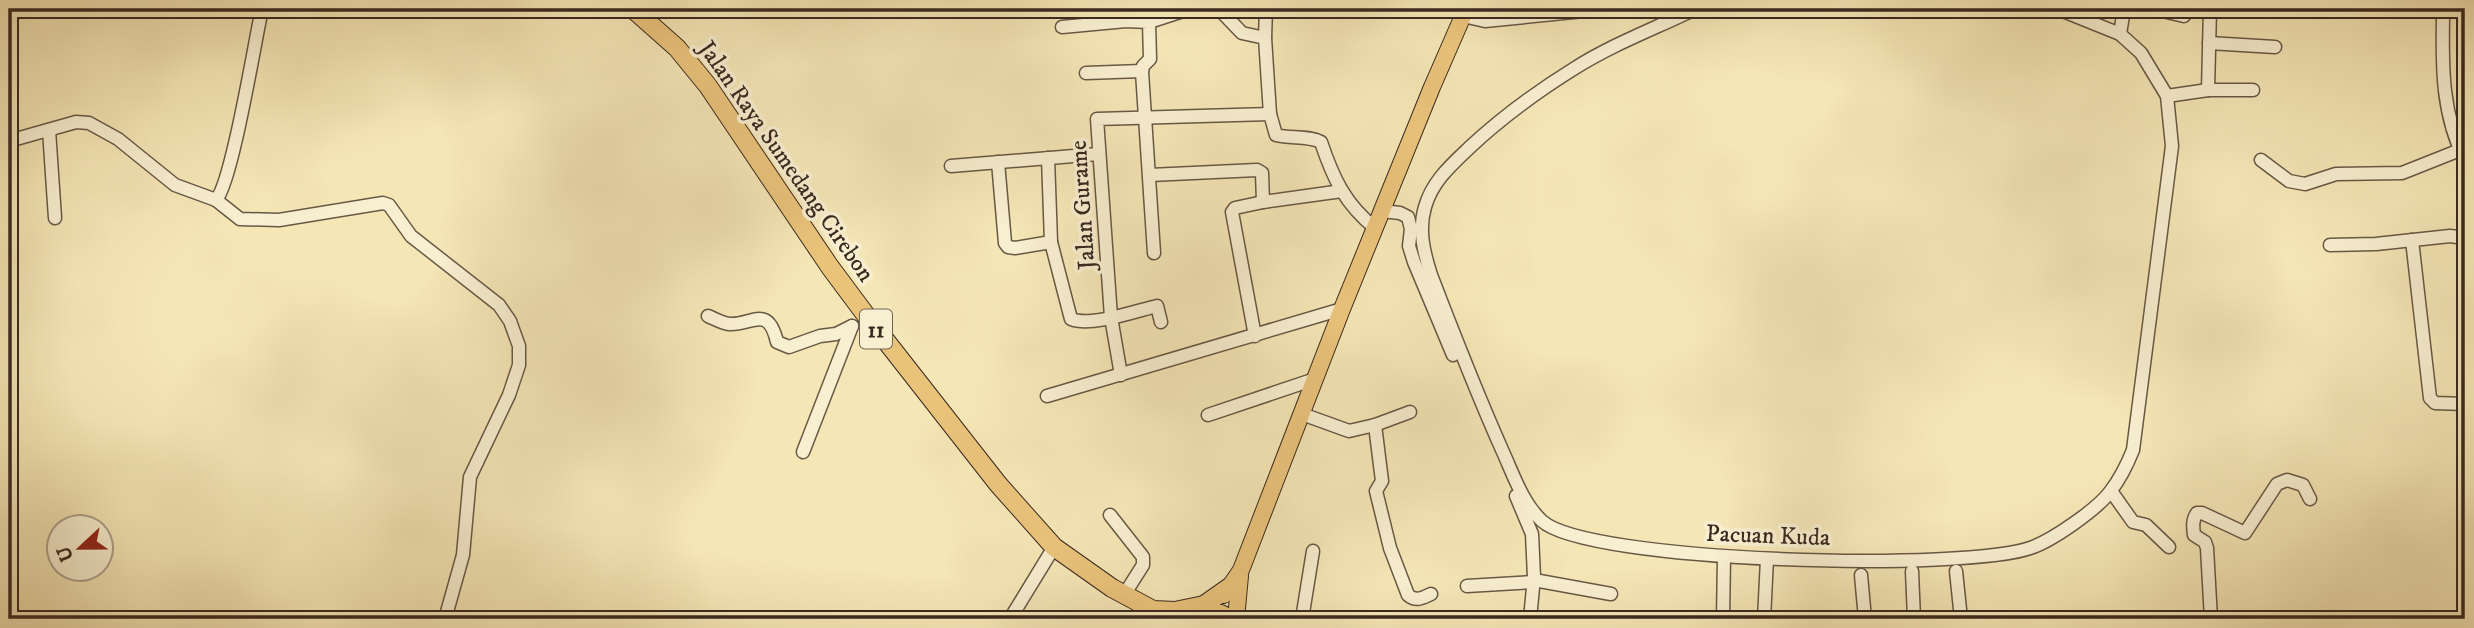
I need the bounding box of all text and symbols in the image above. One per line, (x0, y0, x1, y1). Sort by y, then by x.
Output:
street label: Jalan Raya Sumedang Cirebon (690, 34, 881, 288)
street label: Jalan Gurame (1064, 139, 1103, 273)
road number: 11 (860, 310, 892, 348)
north arrow (46, 512, 116, 582)
street label: Pacuan Kuda (1705, 519, 1831, 553)
text: U (52, 542, 79, 565)

